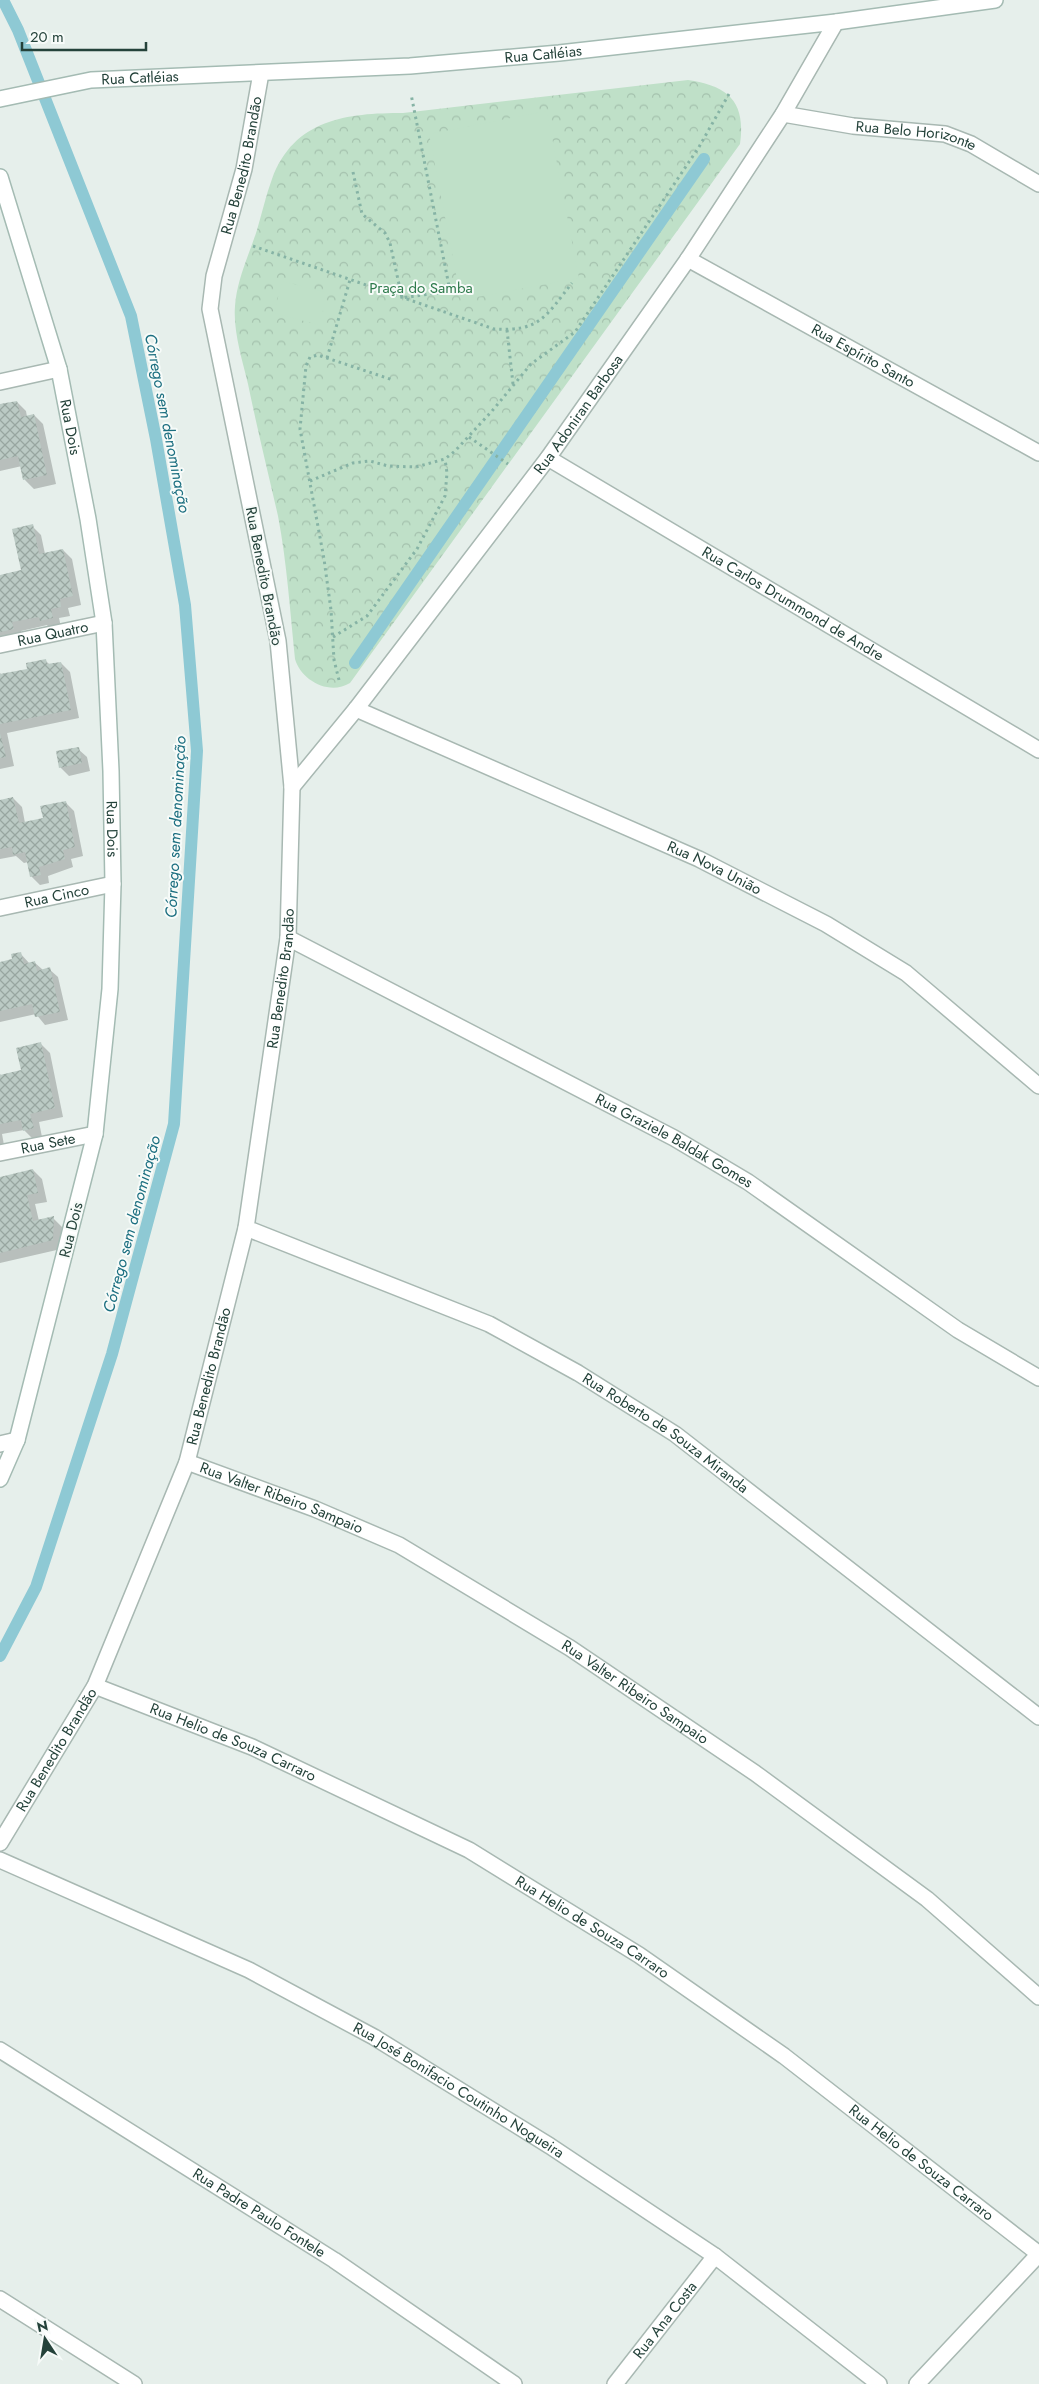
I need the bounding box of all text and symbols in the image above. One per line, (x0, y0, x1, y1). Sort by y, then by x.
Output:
scale bar (22, 20, 146, 52)
text: 20 m (30, 26, 64, 48)
street label: Rua Catléias (504, 40, 583, 69)
street label: Rua Catléias (101, 65, 179, 91)
street label: Rua Benedito Brandão (215, 95, 268, 237)
street label: Rua Belo Horizonte (855, 115, 981, 156)
park label: Praça do Samba (369, 277, 473, 299)
street label: Rua Espírito Santo (807, 318, 919, 393)
water label: Córrego sem denominação (139, 331, 196, 515)
street label: Rua Adoniran Barbosa (528, 350, 628, 479)
street label: Rua Dois (54, 397, 86, 457)
street label: Rua Benedito Brandão (240, 505, 288, 647)
street label: Rua Carlos Drummond de Andre (698, 541, 888, 667)
street label: Rua Quatro (15, 616, 90, 652)
water label: Córrego sem denominação (159, 735, 192, 919)
street label: Rua Dois (101, 801, 124, 857)
street label: Rua Nova União (664, 835, 765, 900)
street label: Rua Cinco (22, 878, 91, 914)
street label: Rua Benedito Brandão (261, 908, 300, 1050)
street label: Rua Graziele Baldak Gomes (591, 1088, 758, 1193)
street label: Rua Sete (19, 1127, 78, 1160)
water label: Córrego sem denominação (97, 1133, 166, 1315)
street label: Rua Dois (54, 1200, 88, 1260)
street label: Rua Benedito Brandão (181, 1305, 237, 1448)
street label: Rua Roberto de Souza Miranda (578, 1367, 753, 1498)
street label: Rua Valter Ribeiro Sampaio (197, 1457, 366, 1539)
street label: Rua Valter Ribeiro Sampaio (557, 1634, 713, 1750)
street label: Rua Benedito Brandão (10, 1684, 102, 1816)
street label: Rua Helio de Souza Carraro (147, 1697, 320, 1787)
street label: Rua Helio de Souza Carraro (511, 1870, 674, 1984)
street label: Rua José Bonifacio Coutinho Nogueira (349, 2017, 569, 2164)
street label: Rua Helio de Souza Carraro (844, 2099, 999, 2226)
street label: Rua Padre Paulo Fontele (188, 2163, 330, 2263)
street label: Rua Ana Costa (628, 2277, 702, 2364)
north arrow (20, 2314, 70, 2364)
text: N (35, 2315, 50, 2337)

